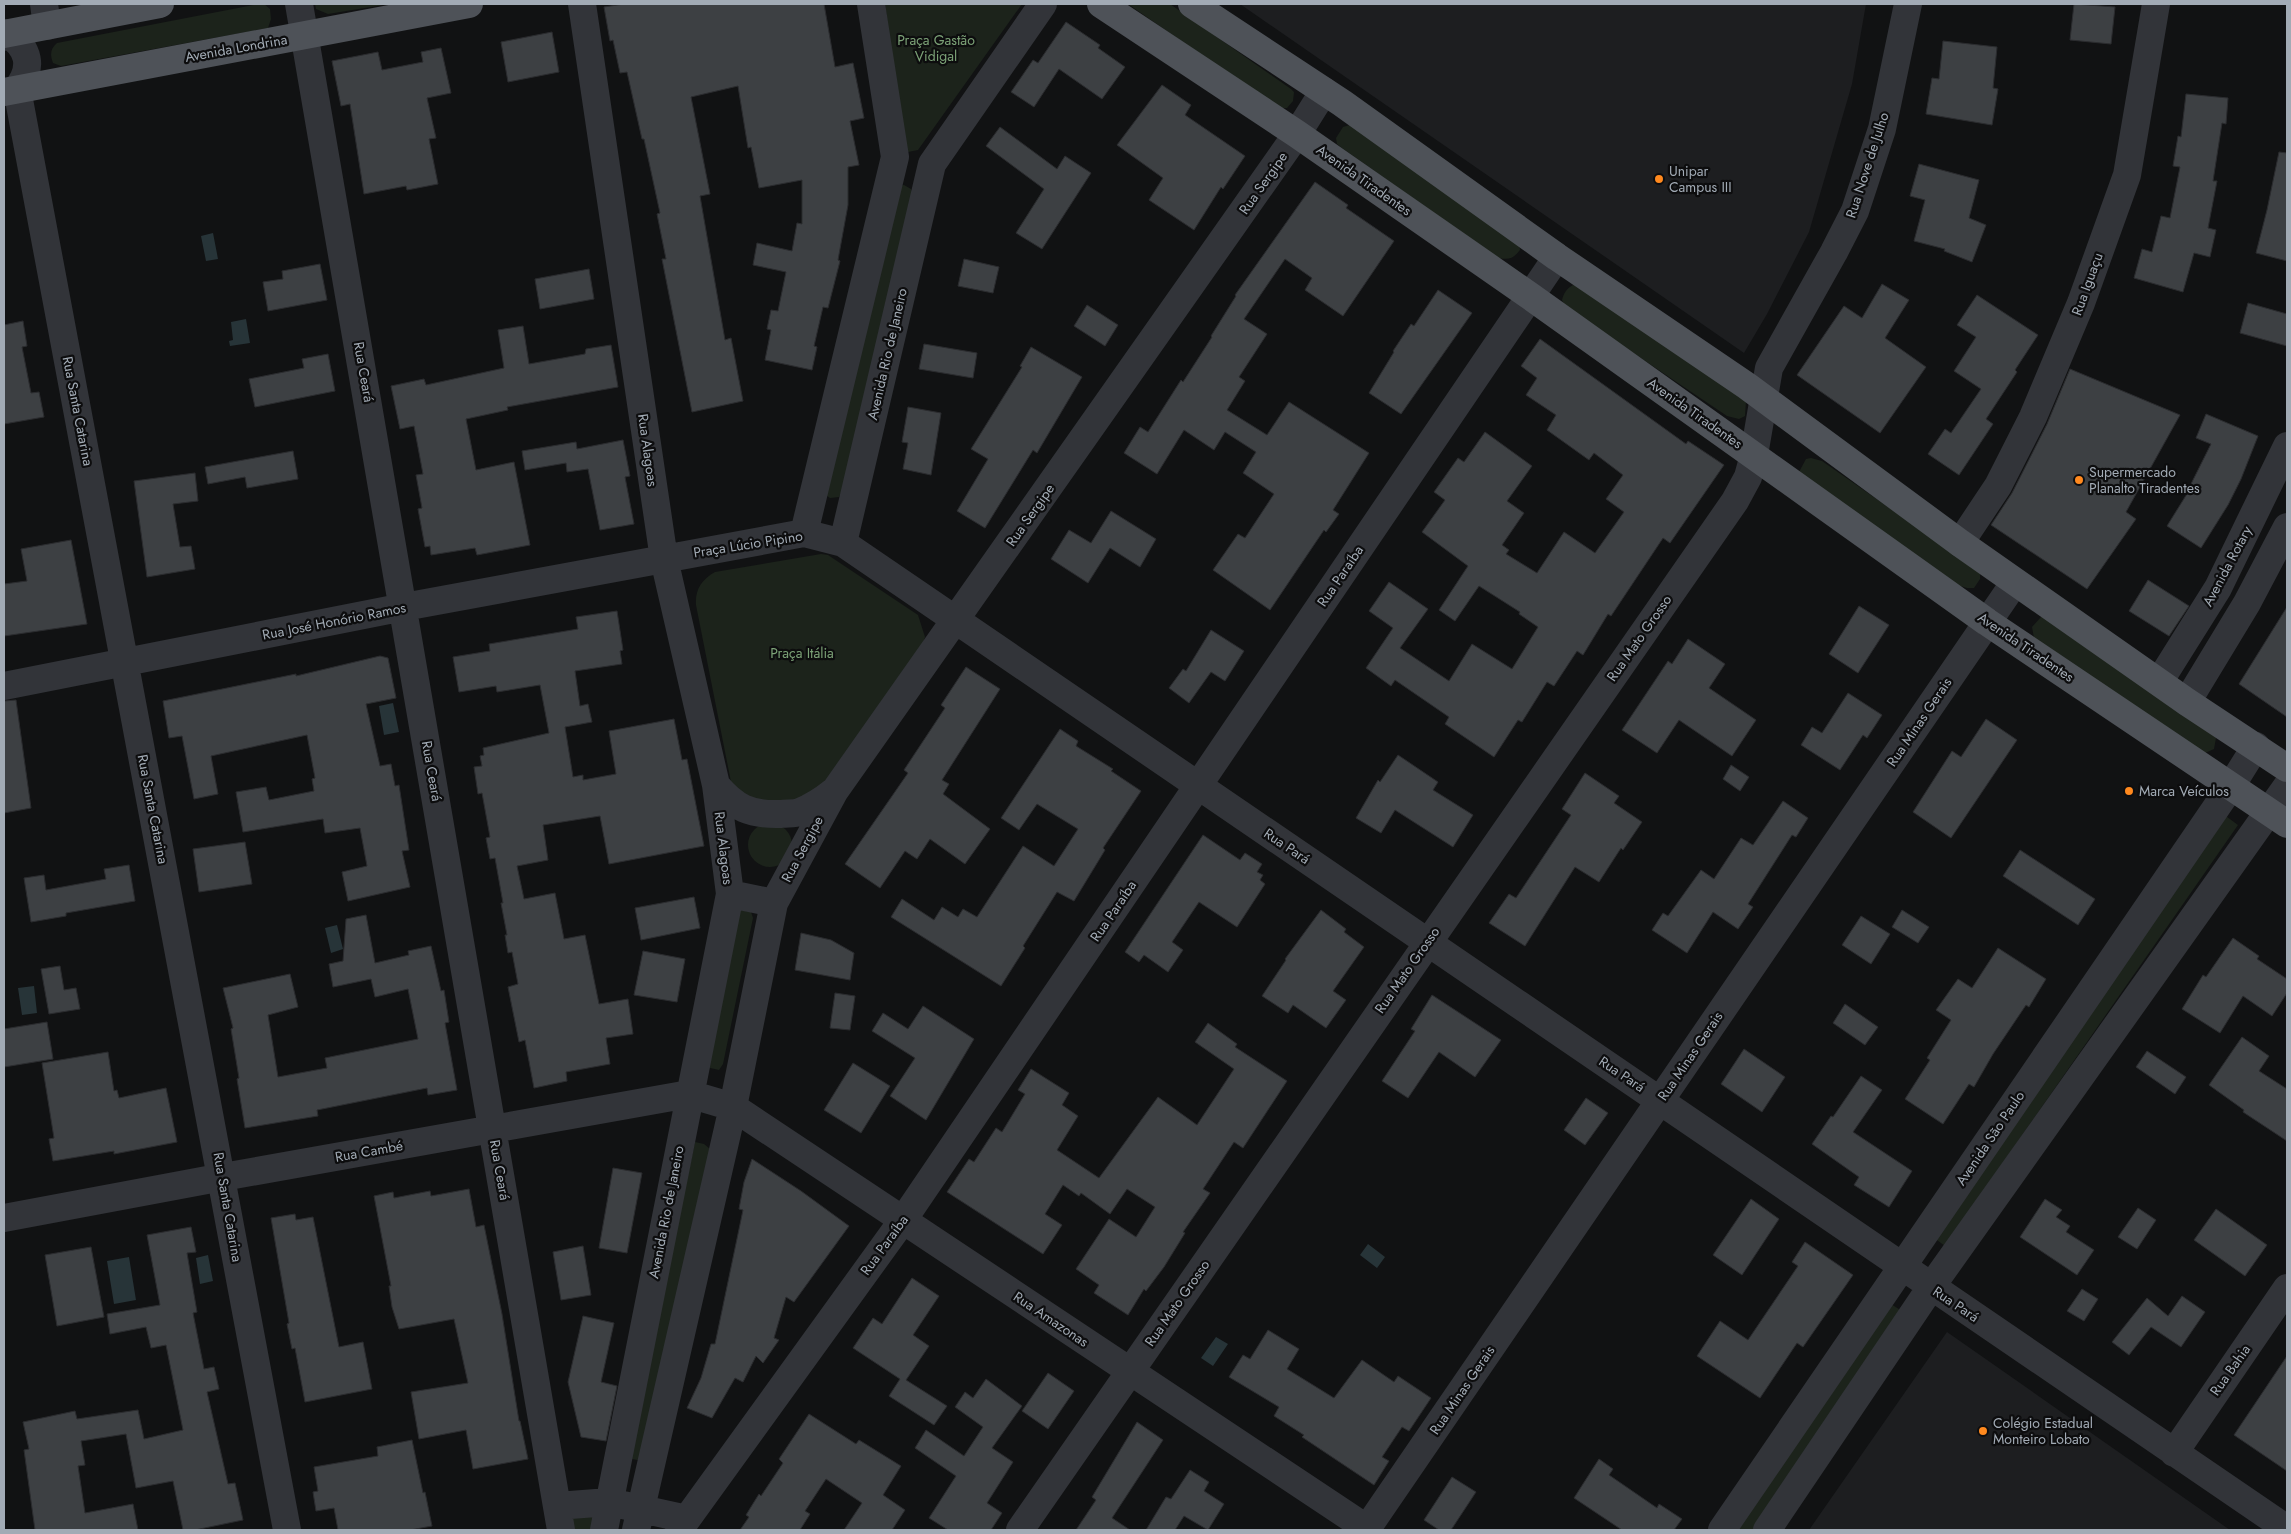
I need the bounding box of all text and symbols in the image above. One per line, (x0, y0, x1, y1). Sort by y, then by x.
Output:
street label: Avenida Londrina (183, 29, 289, 67)
park label: Praça Gastão Vidigal (897, 30, 975, 66)
street label: Rua Nove de Julho (1840, 109, 1894, 220)
street label: Avenida Tiradentes (1312, 140, 1416, 221)
street label: Rua Sergipe (1234, 148, 1292, 218)
place label: Unipar Campus III (1669, 161, 1732, 197)
marker: Unipar Campus III (1653, 173, 1665, 185)
street label: Rua Iguaçu (2066, 250, 2108, 318)
street label: Avenida Rio de Janeiro (862, 286, 912, 422)
street label: Rua Ceará (349, 340, 379, 404)
street label: Rua Santa Catarina (58, 355, 98, 467)
street label: Avenida Tiradentes (1643, 373, 1747, 454)
street label: Rua Alagoas (633, 412, 663, 488)
place label: Supermercado Planalto Tiradentes (2089, 462, 2200, 498)
marker: Supermercado Planalto Tiradentes (2073, 474, 2085, 486)
street label: Rua Sergipe (1001, 480, 1059, 550)
street label: Avenida Rotary (2197, 521, 2257, 610)
street label: Praça Lúcio Pipino (692, 525, 804, 563)
street label: Rua Paraíba (1312, 541, 1368, 611)
street label: Rua Mato Grosso (1602, 590, 1676, 685)
street label: Rua José Honório Ramos (260, 597, 408, 645)
street label: Avenida Tiradentes (1974, 607, 2078, 687)
park label: Praça Itália (770, 643, 834, 663)
street label: Rua Minas Gerais (1882, 673, 1957, 771)
street label: Rua Ceará (417, 739, 447, 803)
street label: Rua Santa Catarina (133, 753, 173, 865)
place label: Marca Veículos (2139, 781, 2229, 801)
marker: Marca Veículos (2123, 785, 2135, 797)
street label: Rua Alagoas (710, 810, 738, 886)
street label: Rua Sergipe (776, 812, 828, 886)
street label: Rua Pará (1260, 823, 1314, 869)
street label: Rua Paraíba (1085, 876, 1141, 946)
street label: Rua Mato Grosso (1370, 922, 1444, 1017)
street label: Rua Minas Gerais (1653, 1007, 1728, 1105)
street label: Rua Pará (1595, 1051, 1649, 1097)
street label: Avenida São Paulo (1951, 1086, 2029, 1189)
street label: Rua Cambé (334, 1135, 404, 1167)
street label: Rua Ceará (485, 1138, 515, 1202)
street label: Avenida Rio de Janeiro (643, 1144, 689, 1280)
street label: Rua Santa Catarina (209, 1151, 247, 1263)
street label: Rua Paraíba (855, 1211, 913, 1279)
street label: Rua Mato Grosso (1140, 1255, 1214, 1350)
street label: Rua Pará (1929, 1281, 1983, 1327)
street label: Rua Amazonas (1010, 1286, 1093, 1352)
street label: Rua Bahia (2205, 1340, 2255, 1400)
street label: Rua Minas Gerais (1425, 1341, 1500, 1439)
place label: Colégio Estadual Monteiro Lobato (1993, 1413, 2093, 1449)
marker: Colégio Estadual Monteiro Lobato (1977, 1425, 1989, 1437)

